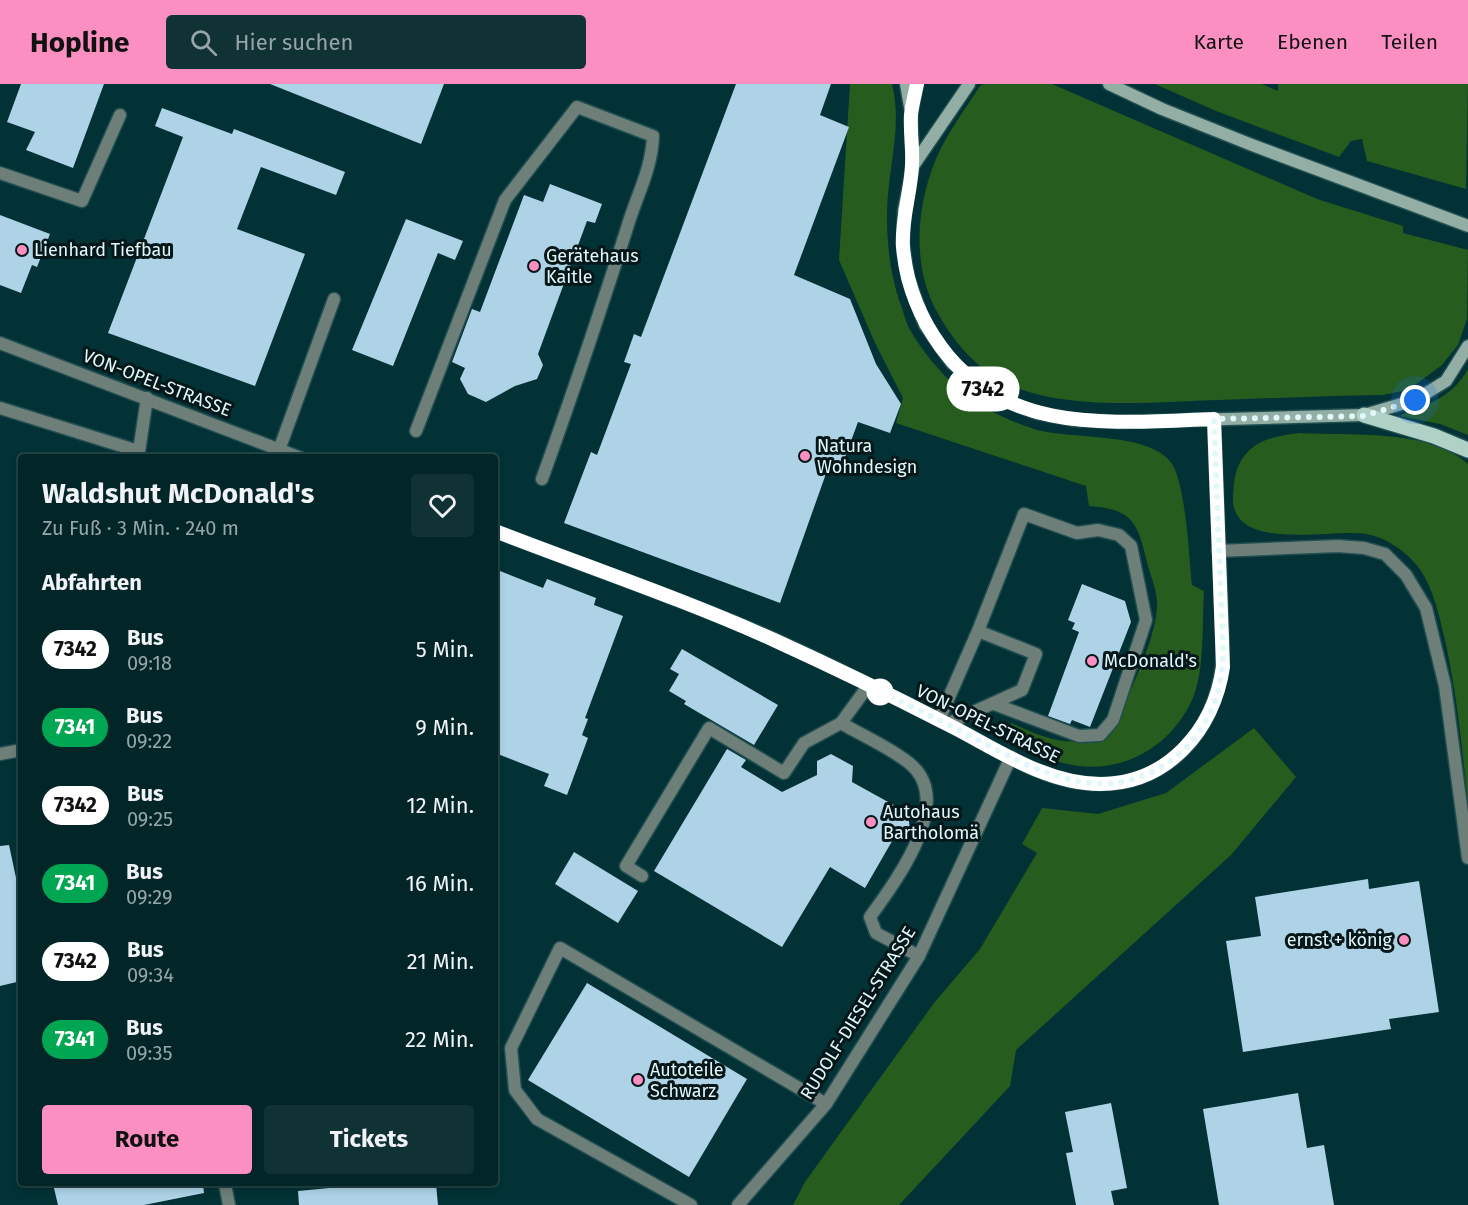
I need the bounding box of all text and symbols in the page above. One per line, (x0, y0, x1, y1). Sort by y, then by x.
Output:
search box (166, 15, 586, 69)
text: Hopline (30, 26, 130, 59)
icon: search (187, 26, 220, 59)
text: Hier suchen (235, 29, 353, 56)
text: Karte (1193, 29, 1244, 55)
text: Ebenen (1277, 29, 1348, 55)
text: Teilen (1381, 29, 1438, 55)
place label: Lienhard Tiefbau (34, 239, 172, 261)
marker: Lienhard Tiefbau (15, 243, 29, 257)
place label: Gerätehaus Kaitle (546, 245, 639, 288)
marker: Gerätehaus Kaitle (527, 259, 541, 273)
street label: VON-OPEL-STRASSE (80, 345, 234, 421)
line badge: 7342 (941, 370, 1025, 408)
text: 7342 (962, 376, 1004, 402)
your location (1400, 385, 1430, 415)
place label: Natura Wohndesign (817, 435, 917, 478)
marker: Natura Wohndesign (798, 449, 812, 463)
button: heart (411, 474, 474, 537)
text: Waldshut McDonald's (42, 477, 314, 510)
text: Zu Fuß · 3 Min. · 240 m (42, 516, 239, 540)
text: Abfahrten (42, 569, 142, 596)
text: Bus (127, 624, 164, 651)
text: 7342 (54, 636, 97, 662)
text: 5 Min. (416, 636, 474, 663)
place label: McDonald's (1104, 650, 1197, 672)
text: 09:18 (127, 651, 172, 675)
marker: McDonald's (1085, 654, 1099, 668)
unlabelled marker (867, 679, 893, 705)
street label: VON-OPEL-STRASSE (913, 680, 1063, 768)
text: Bus (126, 702, 163, 729)
text: 7341 (55, 714, 95, 740)
text: 9 Min. (415, 714, 474, 741)
text: 09:22 (126, 729, 172, 753)
text: Bus (127, 780, 164, 807)
text: 7342 (54, 792, 97, 818)
text: 12 Min. (406, 792, 474, 819)
place label: Autohaus Bartholomä (883, 801, 979, 844)
text: 09:25 (127, 807, 173, 831)
marker: Autohaus Bartholomä (864, 815, 878, 829)
text: Bus (126, 858, 163, 885)
text: 7341 (55, 870, 95, 896)
text: 16 Min. (405, 870, 474, 897)
text: 09:29 (126, 885, 172, 909)
street label: RUDOLF-DIESEL-STRASSE (796, 922, 920, 1104)
place label: ernst + könig (1287, 929, 1393, 951)
marker: ernst + könig (1397, 933, 1411, 947)
text: Bus (127, 936, 164, 963)
text: 7342 (54, 948, 97, 974)
text: 21 Min. (407, 948, 474, 975)
text: 09:34 (127, 963, 174, 987)
text: Bus (126, 1014, 163, 1041)
text: 7341 (55, 1026, 95, 1052)
text: 22 Min. (405, 1026, 474, 1053)
text: 09:35 (126, 1041, 172, 1065)
place label: Autoteile Schwarz (650, 1059, 724, 1102)
marker: Autoteile Schwarz (631, 1073, 645, 1087)
button: Route (42, 1105, 252, 1174)
button: Tickets (264, 1105, 474, 1174)

